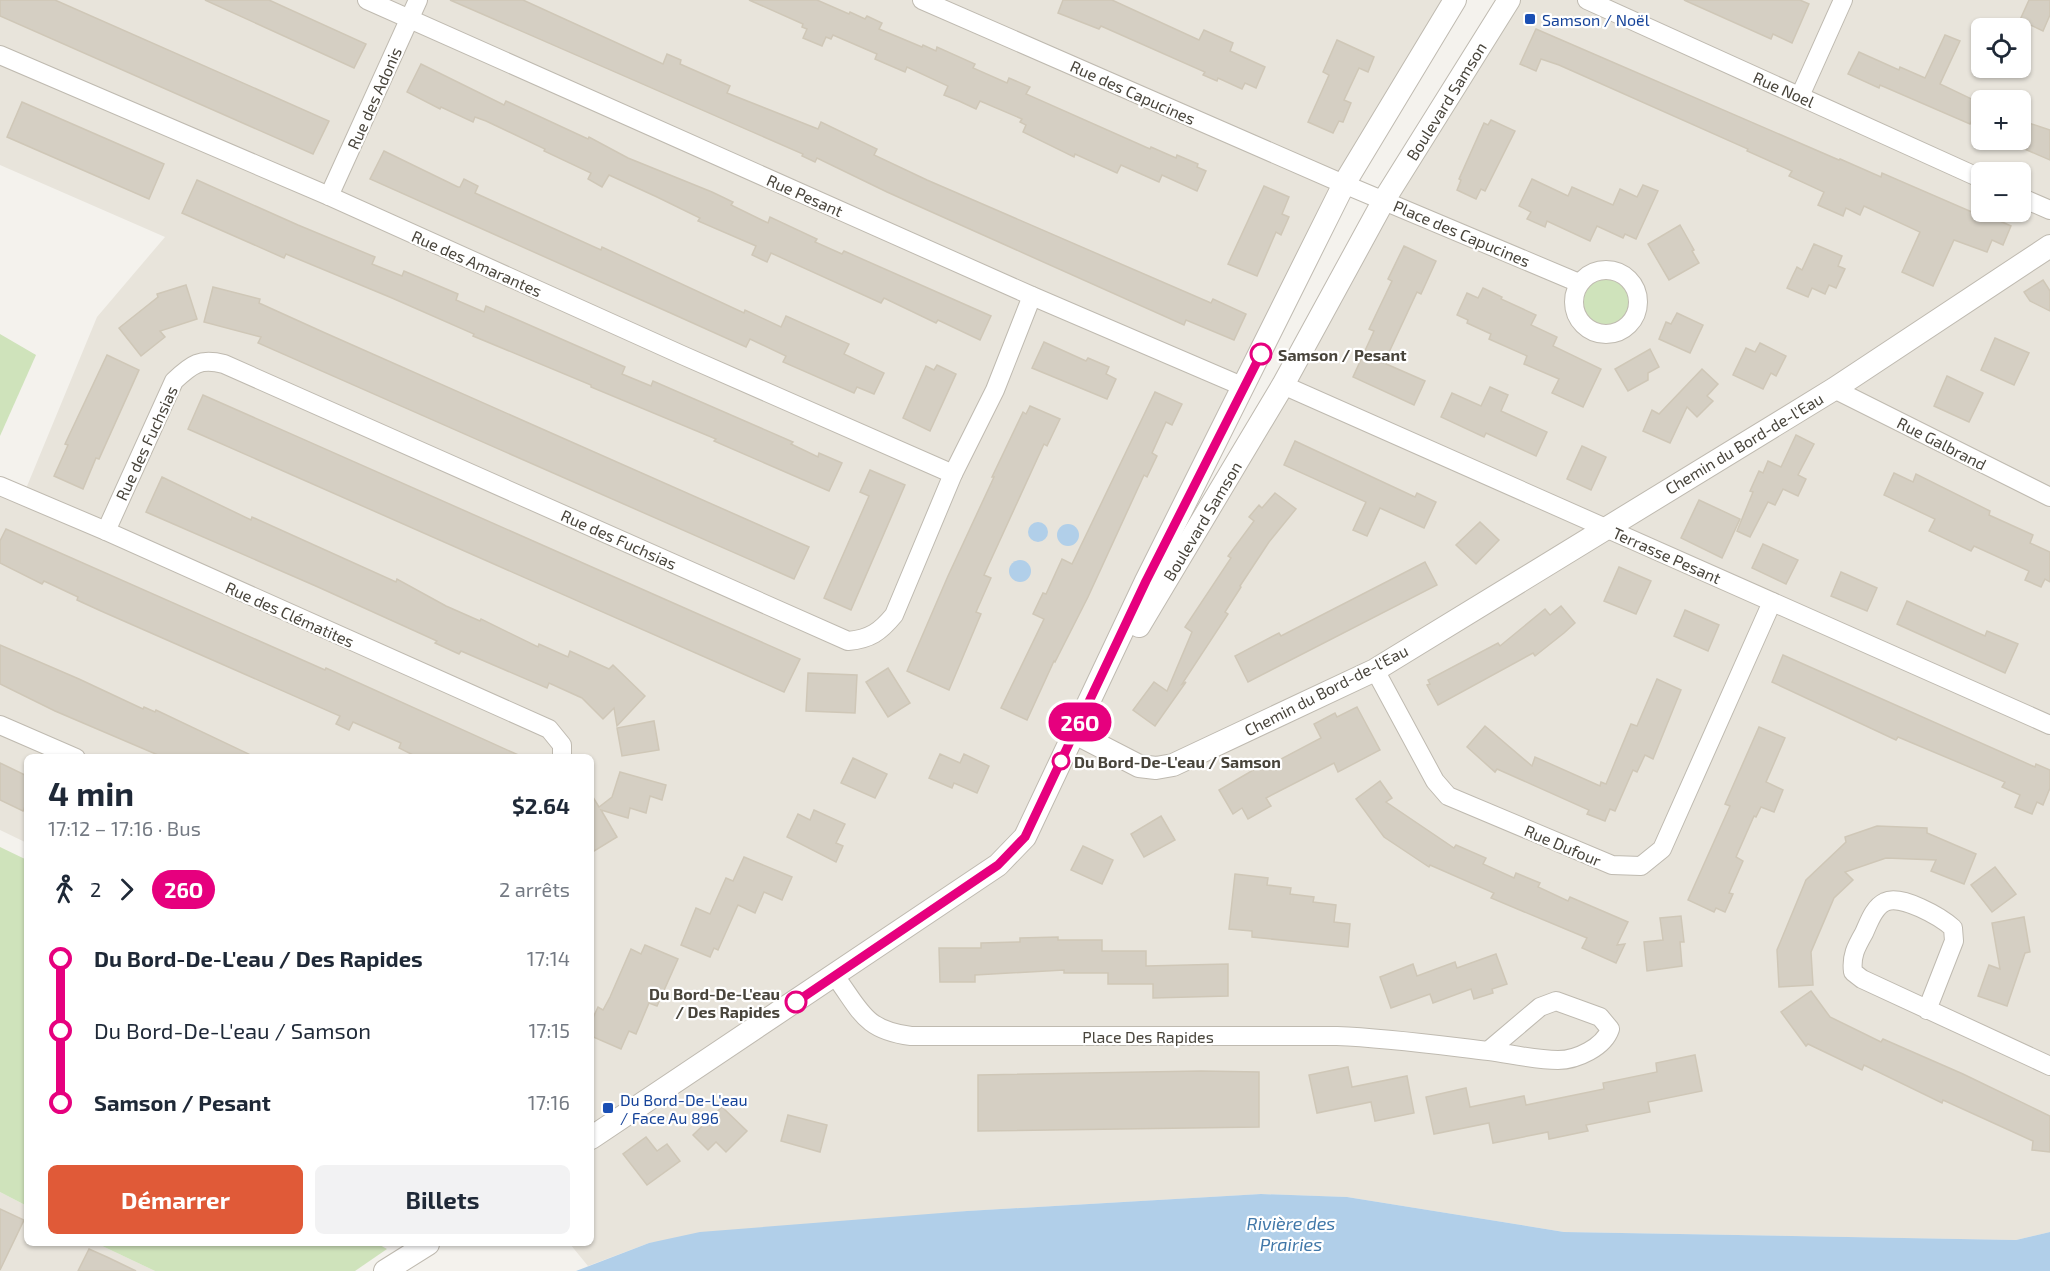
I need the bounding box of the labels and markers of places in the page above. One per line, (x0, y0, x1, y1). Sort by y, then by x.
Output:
place label: Samson / Noël (1542, 10, 1650, 29)
marker: Samson / Noël (1523, 12, 1537, 26)
marker: Samson / Pesant (1250, 343, 1272, 365)
place label: Samson / Pesant (1278, 345, 1407, 364)
marker: Du Bord-De-L'eau / Samson (1052, 752, 1070, 770)
place label: Du Bord-De-L'eau / Samson (1074, 752, 1281, 771)
place label: Du Bord-De-L'eau / Des Rapides (649, 984, 780, 1021)
marker: Du Bord-De-L'eau / Des Rapides (785, 991, 807, 1013)
place label: Du Bord-De-L'eau / Face Au 896 (620, 1090, 748, 1127)
marker: Du Bord-De-L'eau / Face Au 896 (601, 1101, 615, 1115)

